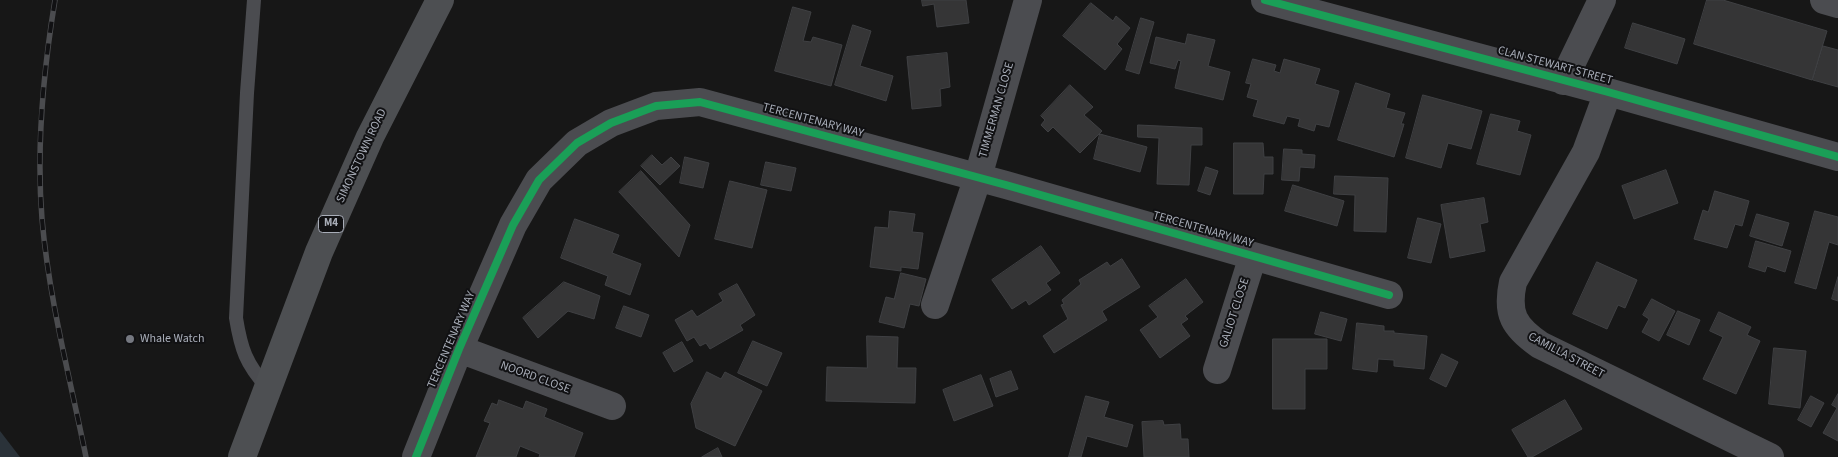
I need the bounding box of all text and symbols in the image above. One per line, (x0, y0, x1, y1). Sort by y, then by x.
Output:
street label: CLAN STEWART STREET (1496, 44, 1614, 88)
street label: TIMMERMAN CLOSE (976, 61, 1018, 159)
street label: TERCENTENARY WAY (761, 101, 865, 141)
street label: SIMONSTOWN ROAD (334, 107, 390, 205)
street label: TERCENTENARY WAY (1151, 209, 1255, 251)
road number: M4 (318, 215, 344, 232)
street label: GALIOT CLOSE (1217, 276, 1253, 350)
street label: TERCENTENARY WAY (425, 289, 479, 391)
street label: CAMILLA STREET (1525, 330, 1607, 382)
place label: Whale Watch (140, 332, 204, 346)
marker: Whale Watch (124, 333, 136, 345)
street label: NOORD CLOSE (498, 359, 572, 397)

